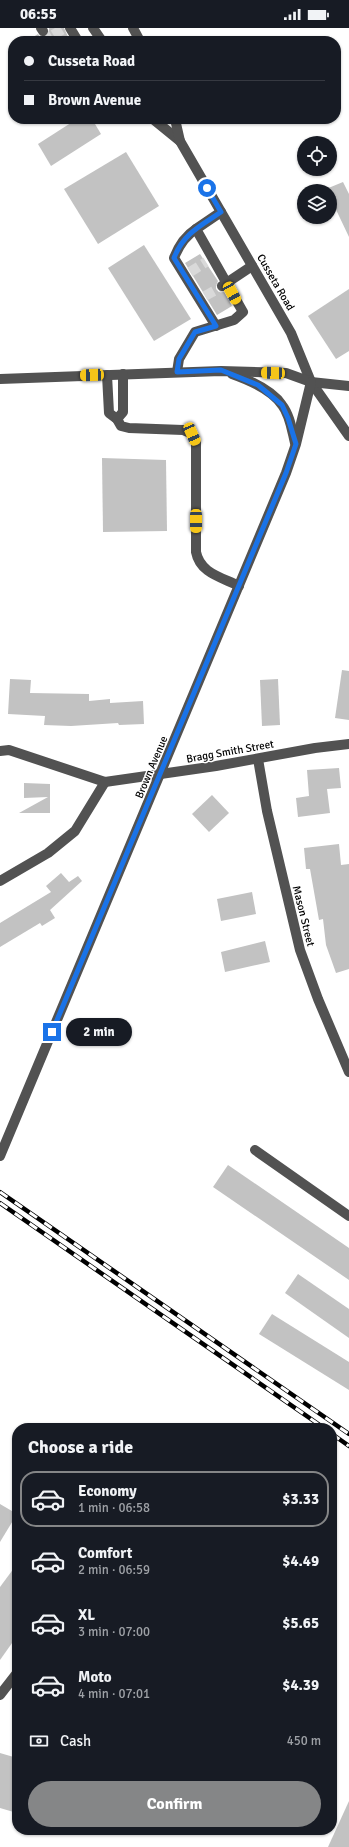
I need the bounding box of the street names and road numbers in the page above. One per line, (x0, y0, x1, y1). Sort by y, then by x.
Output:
street label: Cusseta Road (254, 252, 297, 313)
street label: Brown Avenue (132, 734, 170, 800)
street label: Bragg Smith Street (185, 737, 275, 766)
street label: Mason Street (290, 884, 317, 948)

